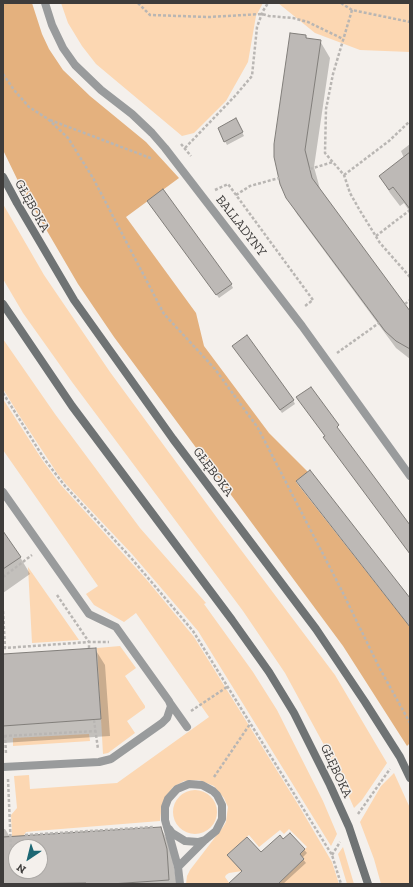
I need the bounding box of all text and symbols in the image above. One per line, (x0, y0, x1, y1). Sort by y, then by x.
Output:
street label: GŁĘBOKA (11, 177, 53, 235)
street label: BALLADYNY (212, 192, 270, 260)
street label: GŁĘBOKA (189, 444, 237, 500)
street label: GŁĘBOKA (317, 742, 355, 800)
north arrow (8, 839, 48, 879)
text: N (14, 861, 29, 876)

